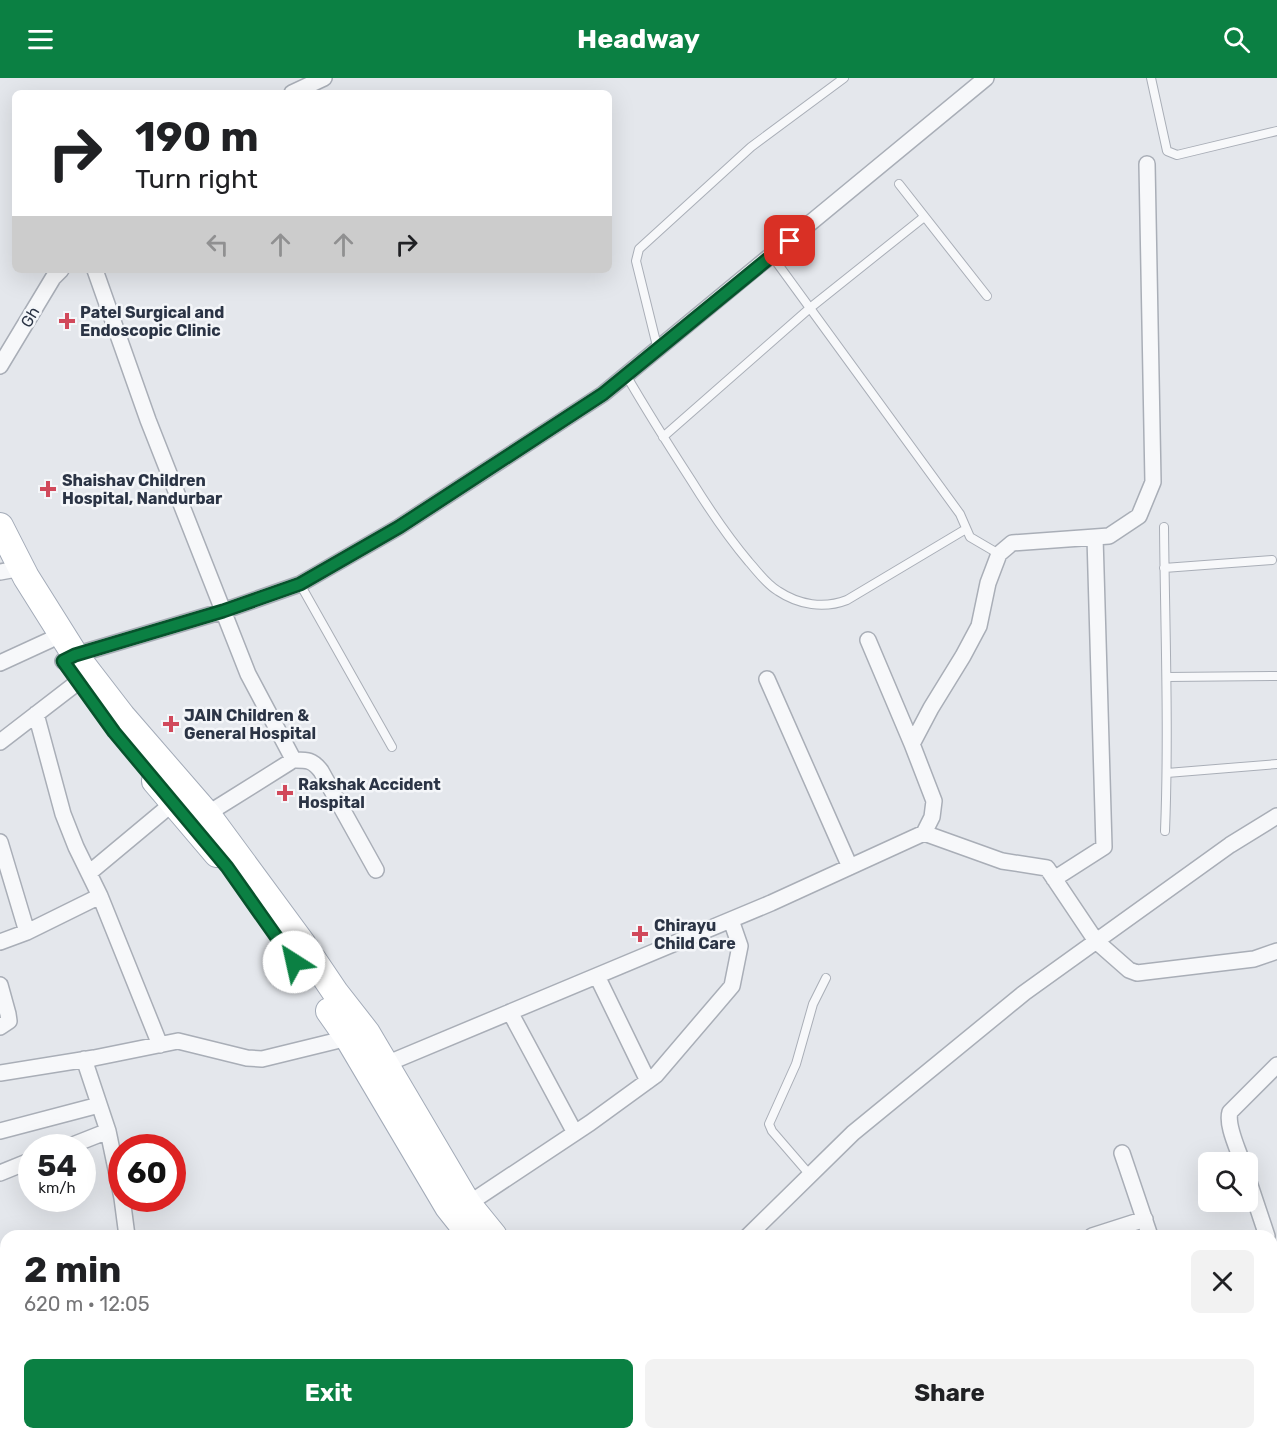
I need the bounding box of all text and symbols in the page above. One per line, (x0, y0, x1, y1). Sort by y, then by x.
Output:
icon: menu (24, 23, 57, 56)
text: Headway (577, 23, 700, 55)
icon: search (1220, 23, 1253, 56)
text: 190 m (135, 112, 259, 162)
icon: right (36, 114, 114, 192)
text: Turn right (135, 163, 258, 195)
pin (764, 215, 815, 266)
icon: arrive (773, 224, 806, 257)
icon: left (201, 228, 234, 261)
icon: ahead (264, 228, 297, 261)
icon: ahead (327, 228, 360, 261)
icon: right (390, 228, 423, 261)
street label: Gh (17, 303, 43, 331)
place label: Patel Surgical and Endoscopic Clinic (80, 303, 224, 340)
marker: Patel Surgical and Endoscopic Clinic (58, 312, 76, 330)
place label: Shaishav Children Hospital, Nandurbar (62, 471, 223, 508)
marker: Shaishav Children Hospital, Nandurbar (39, 480, 57, 498)
place label: JAIN Children & General Hospital (184, 706, 316, 743)
marker: JAIN Children & General Hospital (162, 715, 180, 733)
place label: Rakshak Accident Hospital (298, 775, 441, 812)
marker: Rakshak Accident Hospital (276, 784, 294, 802)
place label: Chirayu Child Care (654, 916, 736, 953)
marker: Chirayu Child Care (631, 925, 649, 943)
position arrow (262, 930, 326, 994)
speed limit sign: 60 (108, 1134, 186, 1212)
text: 54 (37, 1148, 77, 1184)
map controls (1198, 1152, 1258, 1212)
button: search (1198, 1152, 1258, 1212)
text: km/h (38, 1179, 76, 1197)
text: 2 min (24, 1248, 122, 1291)
button: close (1191, 1250, 1254, 1313)
text: 620 m · 12:05 (24, 1292, 150, 1316)
button: Exit (24, 1359, 633, 1428)
button: Share (645, 1359, 1254, 1428)

